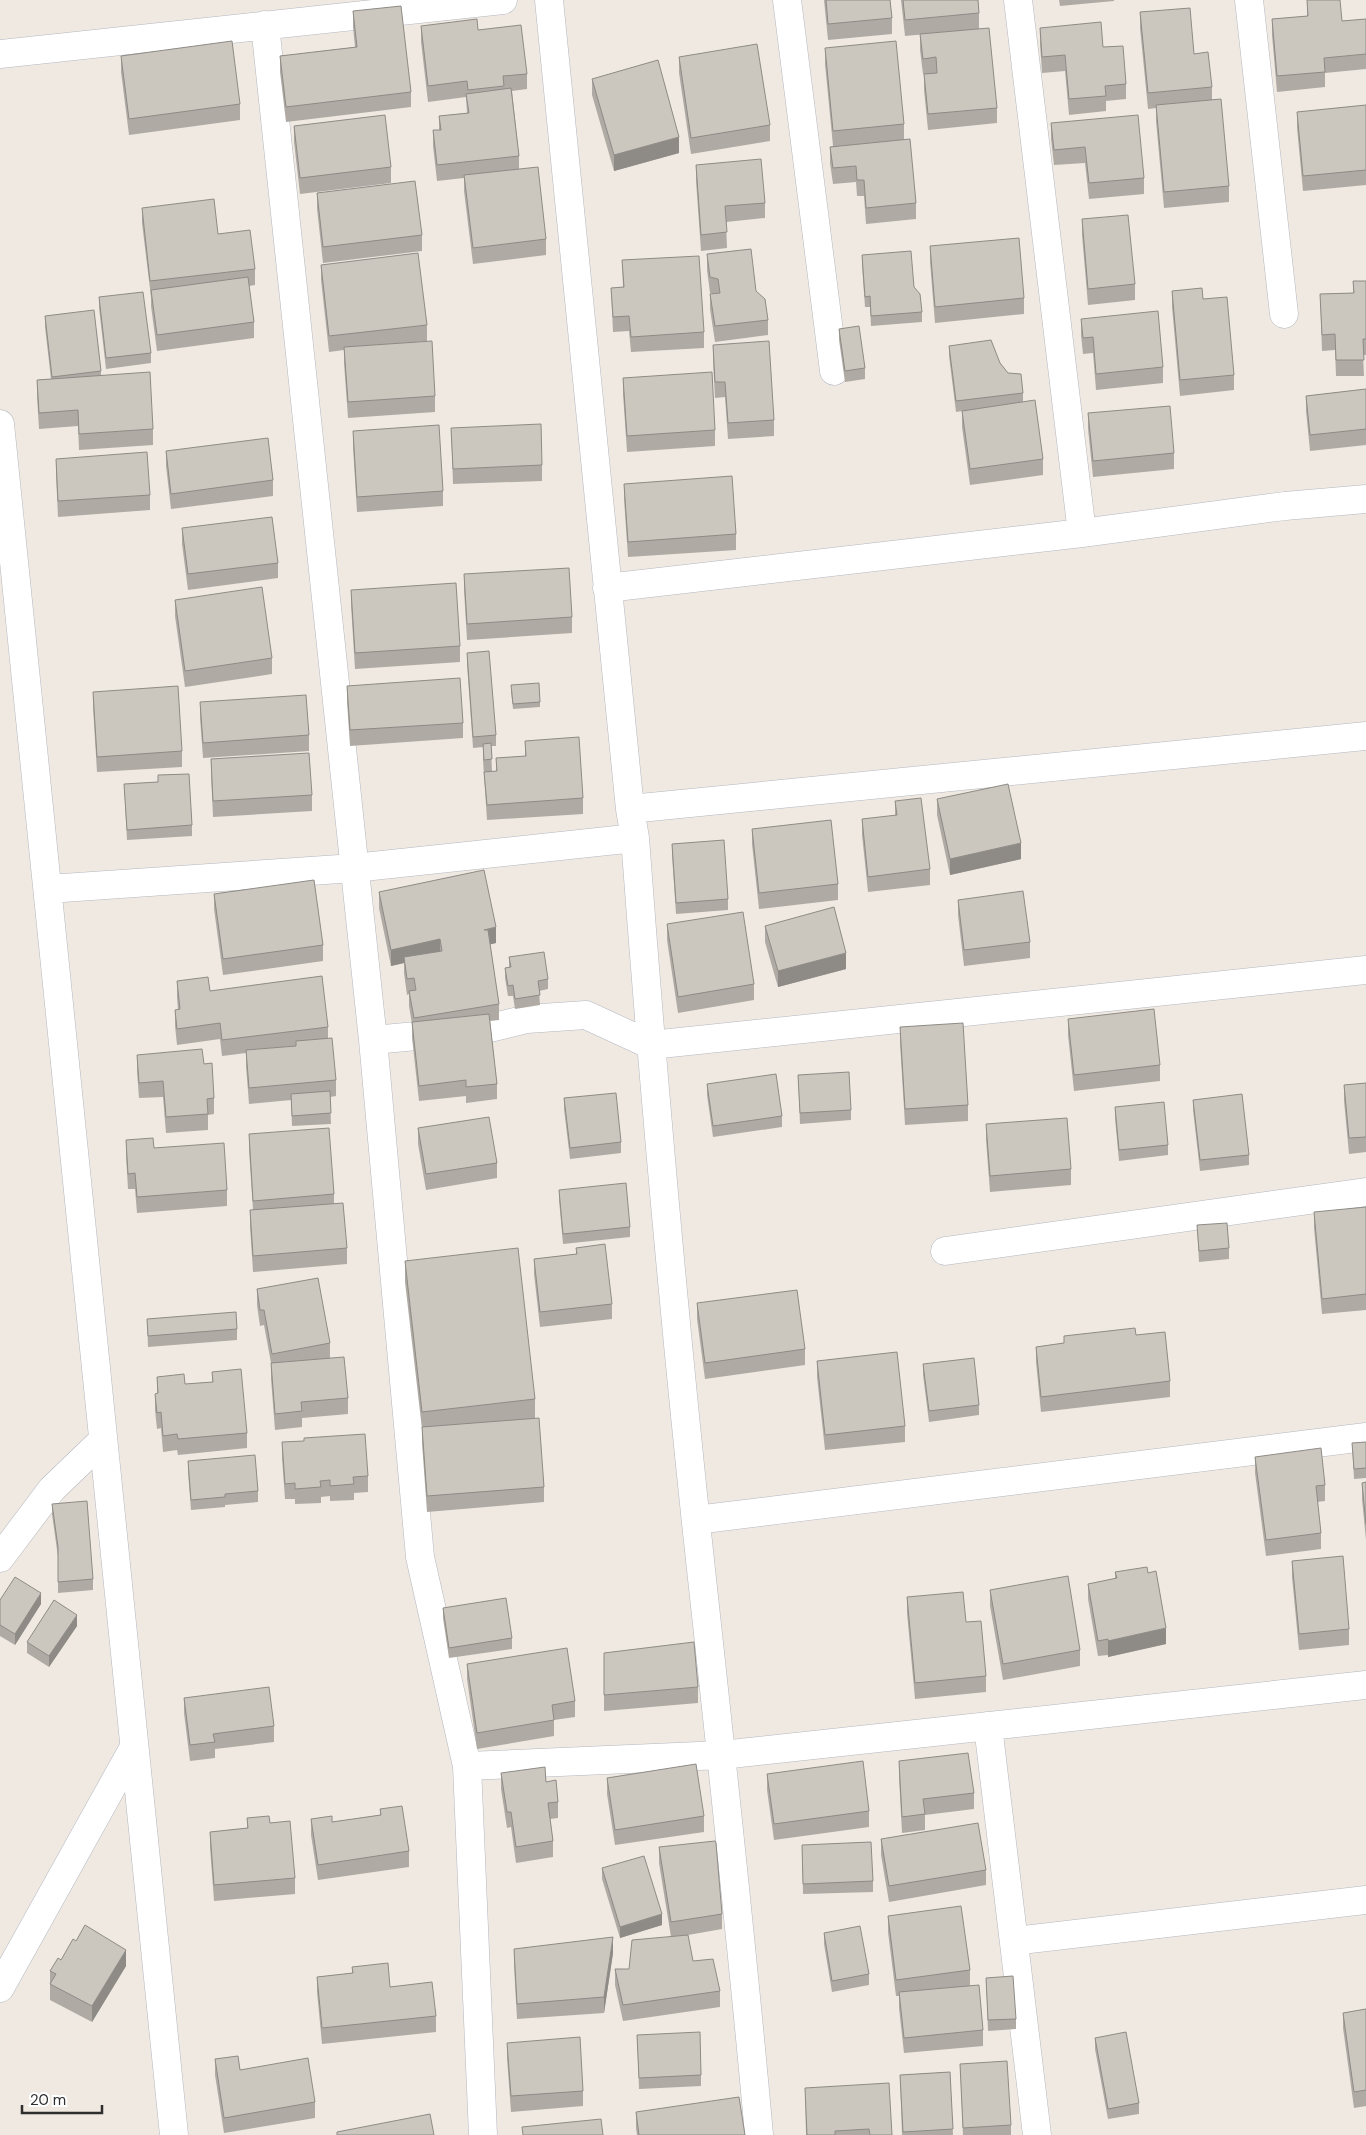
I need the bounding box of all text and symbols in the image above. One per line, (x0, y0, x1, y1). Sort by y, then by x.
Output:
scale bar (22, 2082, 102, 2114)
text: 20 m (30, 2090, 66, 2110)

